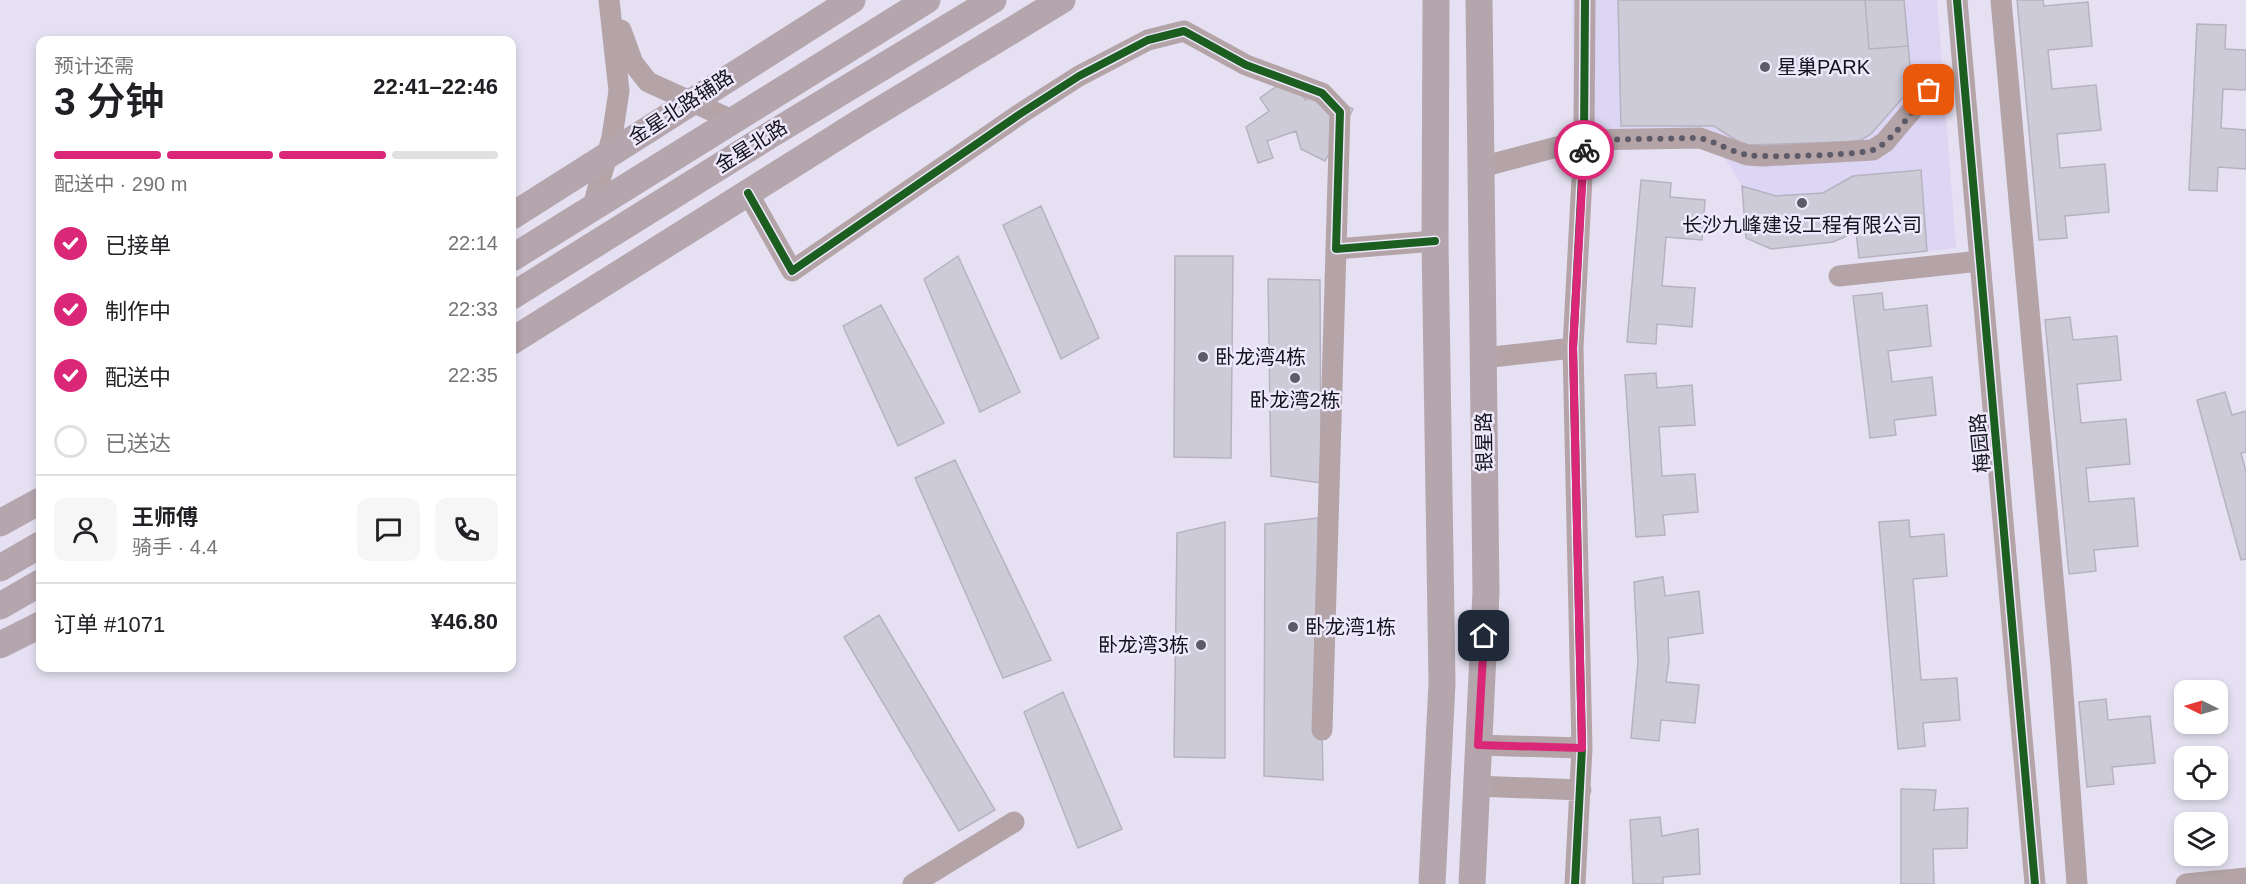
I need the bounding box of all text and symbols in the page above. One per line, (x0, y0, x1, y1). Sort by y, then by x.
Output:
text: 预计还需 (54, 55, 134, 77)
place label: 星巢PARK (1777, 56, 1871, 78)
marker: 星巢PARK (1758, 60, 1772, 74)
pin (1903, 64, 1954, 115)
street label: 金星北路辅路 (625, 65, 737, 149)
icon: bag (1912, 73, 1945, 106)
text: 22:41–22:46 (373, 74, 498, 99)
text: 3 分钟 (54, 80, 165, 123)
street label: 金星北路 (711, 115, 791, 177)
courier (1554, 120, 1614, 180)
icon: bike (1568, 134, 1601, 167)
text: 配送中 · 290 m (54, 173, 187, 195)
marker: 长沙九峰建设工程有限公司 (1795, 196, 1809, 210)
place label: 长沙九峰建设工程有限公司 (1682, 214, 1922, 236)
icon: check (54, 227, 87, 260)
text: 22:14 (448, 232, 498, 254)
text: 已接单 (105, 233, 171, 258)
icon: check (54, 293, 87, 326)
text: 22:33 (448, 298, 498, 320)
text: 制作中 (105, 299, 171, 324)
place label: 卧龙湾4栋 (1215, 346, 1306, 368)
marker: 卧龙湾4栋 (1196, 350, 1210, 364)
icon: check (54, 359, 87, 392)
text: 22:35 (448, 364, 498, 386)
text: 配送中 (105, 365, 171, 390)
marker: 卧龙湾2栋 (1288, 371, 1302, 385)
place label: 卧龙湾2栋 (1249, 389, 1341, 411)
street label: 银星路 (1472, 412, 1496, 472)
street label: 梅园路 (1966, 412, 1994, 474)
text: 已送达 (105, 431, 171, 456)
button: person (54, 498, 117, 561)
button: chat (357, 498, 420, 561)
button: phone (435, 498, 498, 561)
text: 王师傅 (132, 505, 198, 530)
text: 骑手 · 4.4 (132, 536, 218, 558)
text: ¥46.80 (431, 609, 498, 634)
pin (1458, 610, 1509, 661)
text: 订单 #1071 (54, 612, 165, 637)
place label: 卧龙湾1栋 (1305, 616, 1396, 638)
icon: home (1467, 619, 1500, 652)
marker: 卧龙湾1栋 (1286, 620, 1300, 634)
place label: 卧龙湾3栋 (1098, 634, 1189, 656)
marker: 卧龙湾3栋 (1194, 638, 1208, 652)
north arrow (2174, 680, 2228, 734)
map controls (2174, 680, 2228, 866)
button: locate (2174, 746, 2228, 800)
button: layers (2174, 812, 2228, 866)

